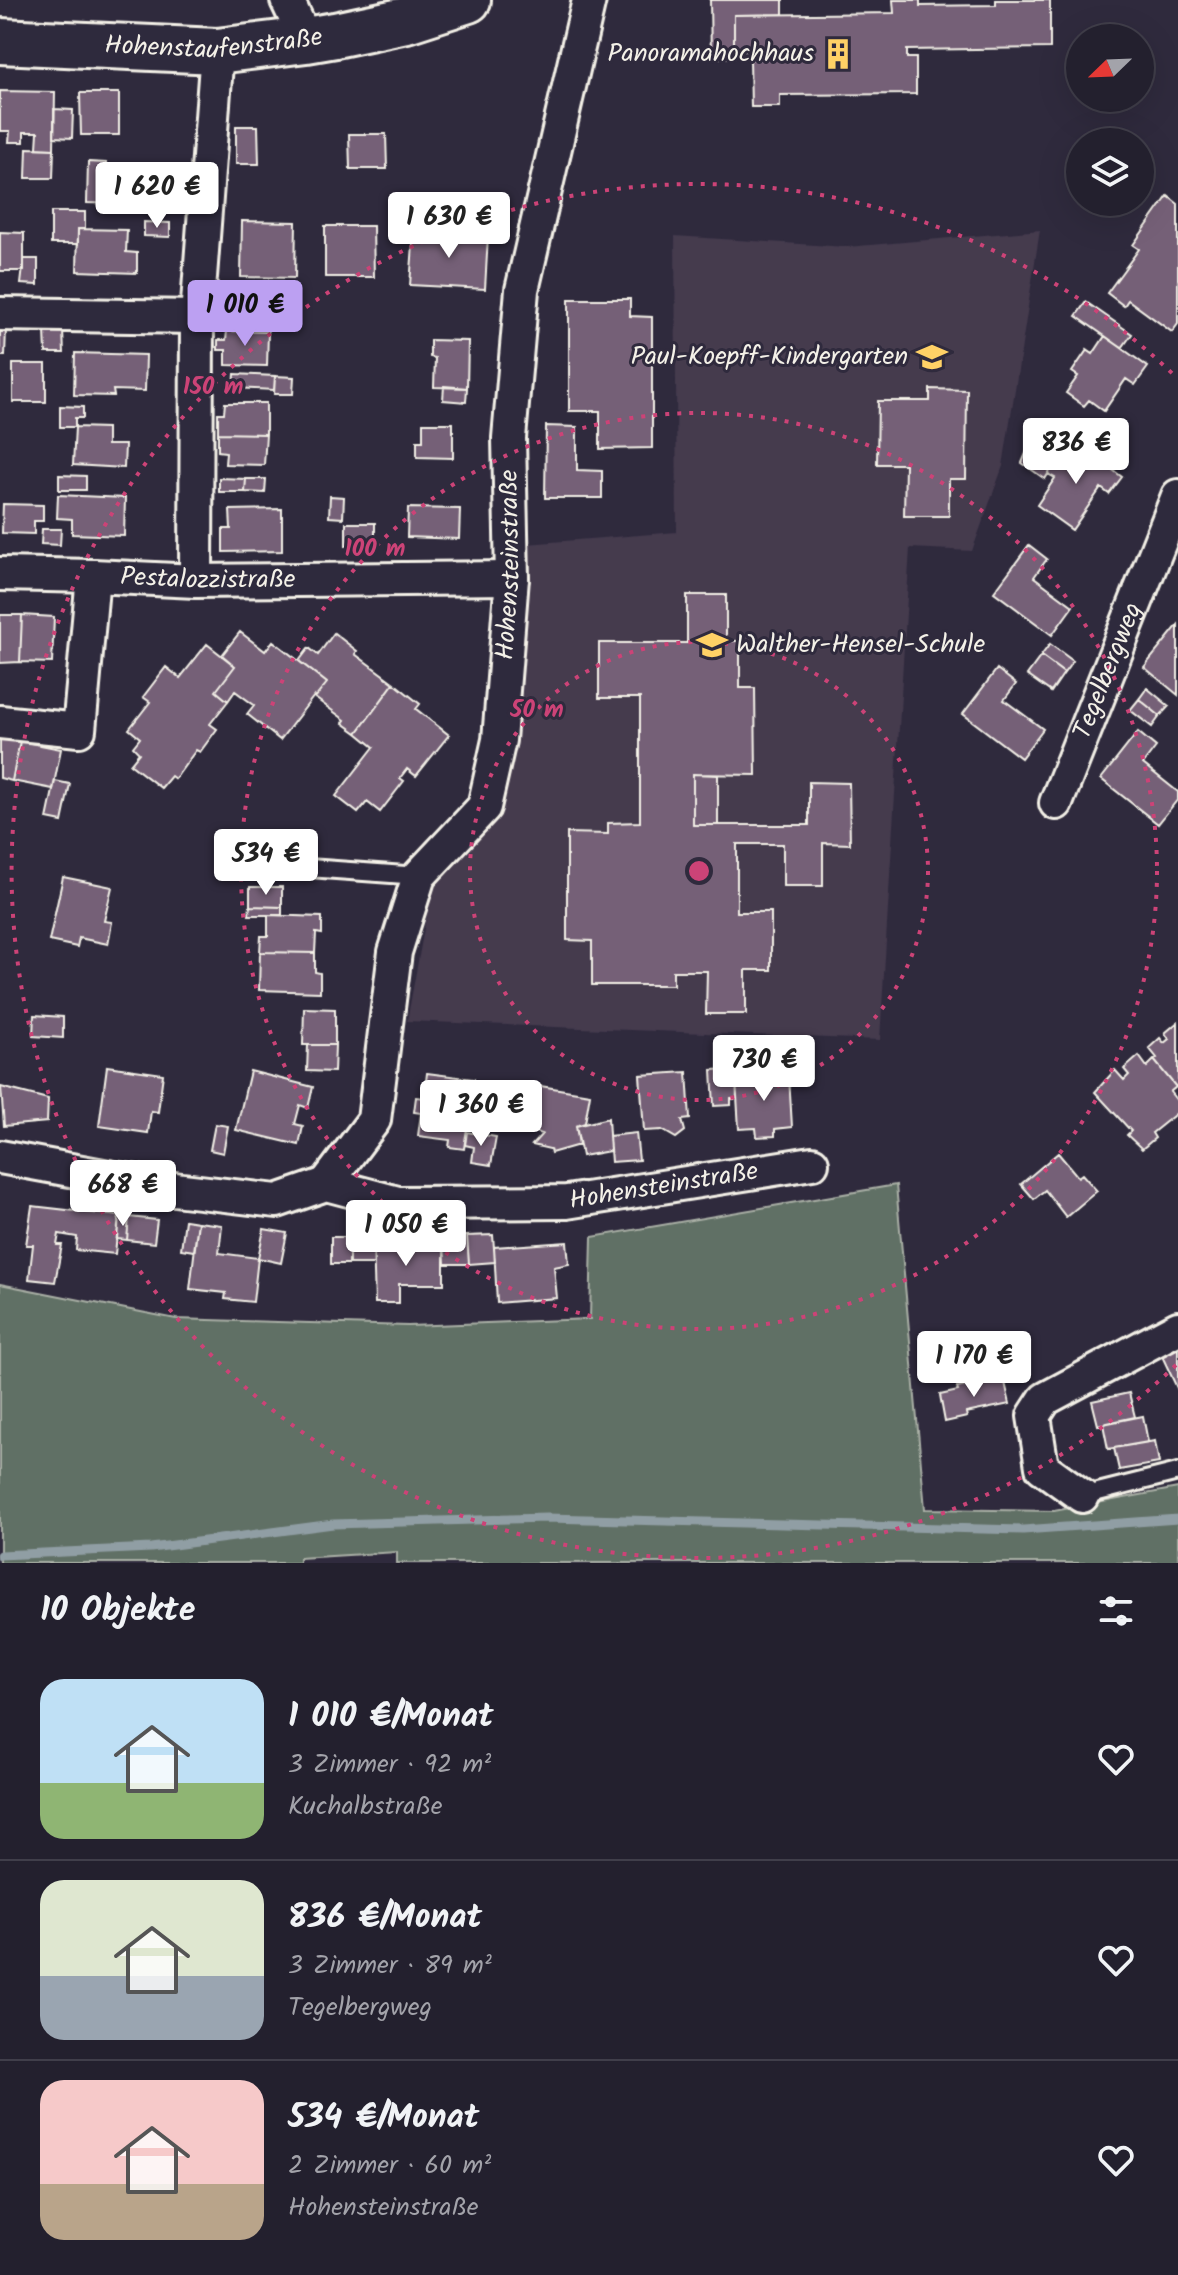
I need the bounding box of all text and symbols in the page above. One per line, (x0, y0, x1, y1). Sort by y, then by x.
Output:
street label: Hohenstaufenstraße (104, 16, 326, 72)
north arrow (1066, 24, 1154, 112)
map controls (1066, 24, 1154, 216)
place label: Panoramahochhaus (607, 33, 814, 75)
building icon: Panoramahochhaus (821, 37, 855, 71)
button: layers (1066, 128, 1154, 216)
pin: 1 620 € (83, 162, 231, 230)
text: 1 620 € (114, 167, 200, 209)
pin: 1 630 € (375, 192, 523, 260)
text: 1 630 € (406, 197, 492, 239)
pin: 1 010 € (171, 280, 319, 348)
text: 1 010 € (206, 285, 284, 327)
place label: Paul-Koepff-Kindergarten (631, 336, 908, 378)
school or university icon: Paul-Koepff-Kindergarten (915, 340, 949, 374)
text: 150 m (183, 368, 243, 407)
pin: 836 € (1020, 418, 1132, 486)
text: 836 € (1041, 423, 1111, 465)
street label: Hohensteinstraße (484, 469, 533, 662)
text: 100 m (345, 530, 405, 569)
street label: Pestalozzistraße (119, 556, 296, 602)
street label: Tegelbergweg (1062, 596, 1155, 746)
place label: Walther-Hensel-Schule (736, 624, 985, 666)
school or university icon: Walther-Hensel-Schule (695, 628, 729, 662)
text: 50 m (509, 691, 564, 730)
pin: 534 € (210, 829, 322, 897)
text: 534 € (232, 834, 300, 876)
centre of rings (685, 857, 713, 885)
pin: 730 € (708, 1035, 820, 1103)
text: 730 € (731, 1040, 797, 1082)
pin: 1 360 € (407, 1080, 555, 1148)
text: 1 360 € (438, 1085, 524, 1127)
street label: Hohensteinstraße (566, 1151, 761, 1222)
pin: 668 € (67, 1160, 179, 1228)
text: 668 € (88, 1165, 158, 1207)
pin: 1 050 € (332, 1200, 480, 1268)
text: 1 050 € (364, 1205, 448, 1247)
pin: 1 170 € (900, 1331, 1048, 1399)
text: 1 170 € (935, 1336, 1013, 1378)
text: 10 Objekte (40, 1584, 195, 1638)
icon: filters (1094, 1589, 1138, 1633)
text: 1 010 €/Monat (288, 1690, 493, 1744)
icon: home (104, 1711, 200, 1807)
icon: heart (1094, 1737, 1138, 1781)
text: 3 Zimmer · 92 m² (288, 1744, 491, 1786)
text: Kuchalbstraße (288, 1786, 442, 1828)
text: 836 €/Monat (288, 1891, 482, 1945)
icon: home (104, 1912, 200, 2008)
icon: heart (1094, 1938, 1138, 1982)
text: 3 Zimmer · 89 m² (288, 1945, 492, 1987)
text: Tegelbergweg (288, 1987, 432, 2029)
text: 534 €/Monat (288, 2091, 479, 2145)
icon: home (104, 2112, 200, 2208)
icon: heart (1094, 2138, 1138, 2182)
text: 2 Zimmer · 60 m² (288, 2145, 491, 2187)
text: Hohensteinstraße (288, 2187, 478, 2229)

